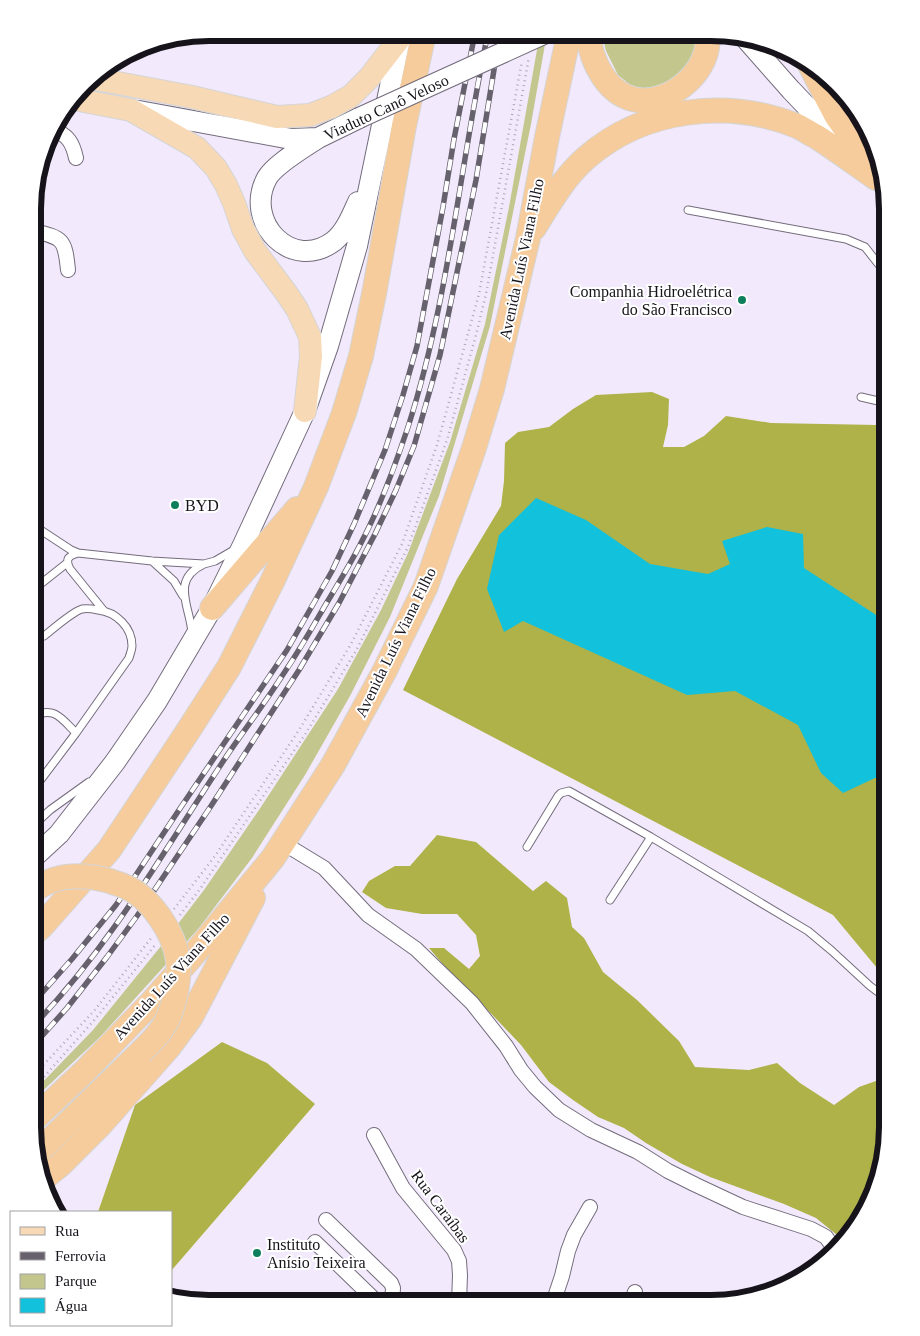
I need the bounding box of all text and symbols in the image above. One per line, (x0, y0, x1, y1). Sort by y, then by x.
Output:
street label: Viaduto Canô Veloso (321, 71, 451, 144)
street label: Avenida Luís Viana Filho (496, 177, 547, 341)
place label: Companhia Hidroelétrica do São Francisco (570, 283, 732, 318)
marker: Companhia Hidroelétrica do São Francisco (736, 294, 748, 306)
place label: BYD (185, 497, 219, 514)
marker: BYD (169, 499, 181, 511)
street label: Avenida Luís Viana Filho (352, 565, 439, 720)
street label: Avenida Luís Viana Filho (110, 910, 233, 1043)
street label: Rua Caraíbas (408, 1167, 473, 1246)
legend (10, 1211, 172, 1326)
text: Rua (55, 1223, 80, 1239)
place label: Instituto Anísio Teixeira (267, 1236, 366, 1271)
marker: Instituto Anísio Teixeira (251, 1247, 263, 1259)
text: Ferrovia (55, 1248, 106, 1264)
text: Parque (55, 1273, 97, 1289)
text: Água (55, 1298, 88, 1314)

